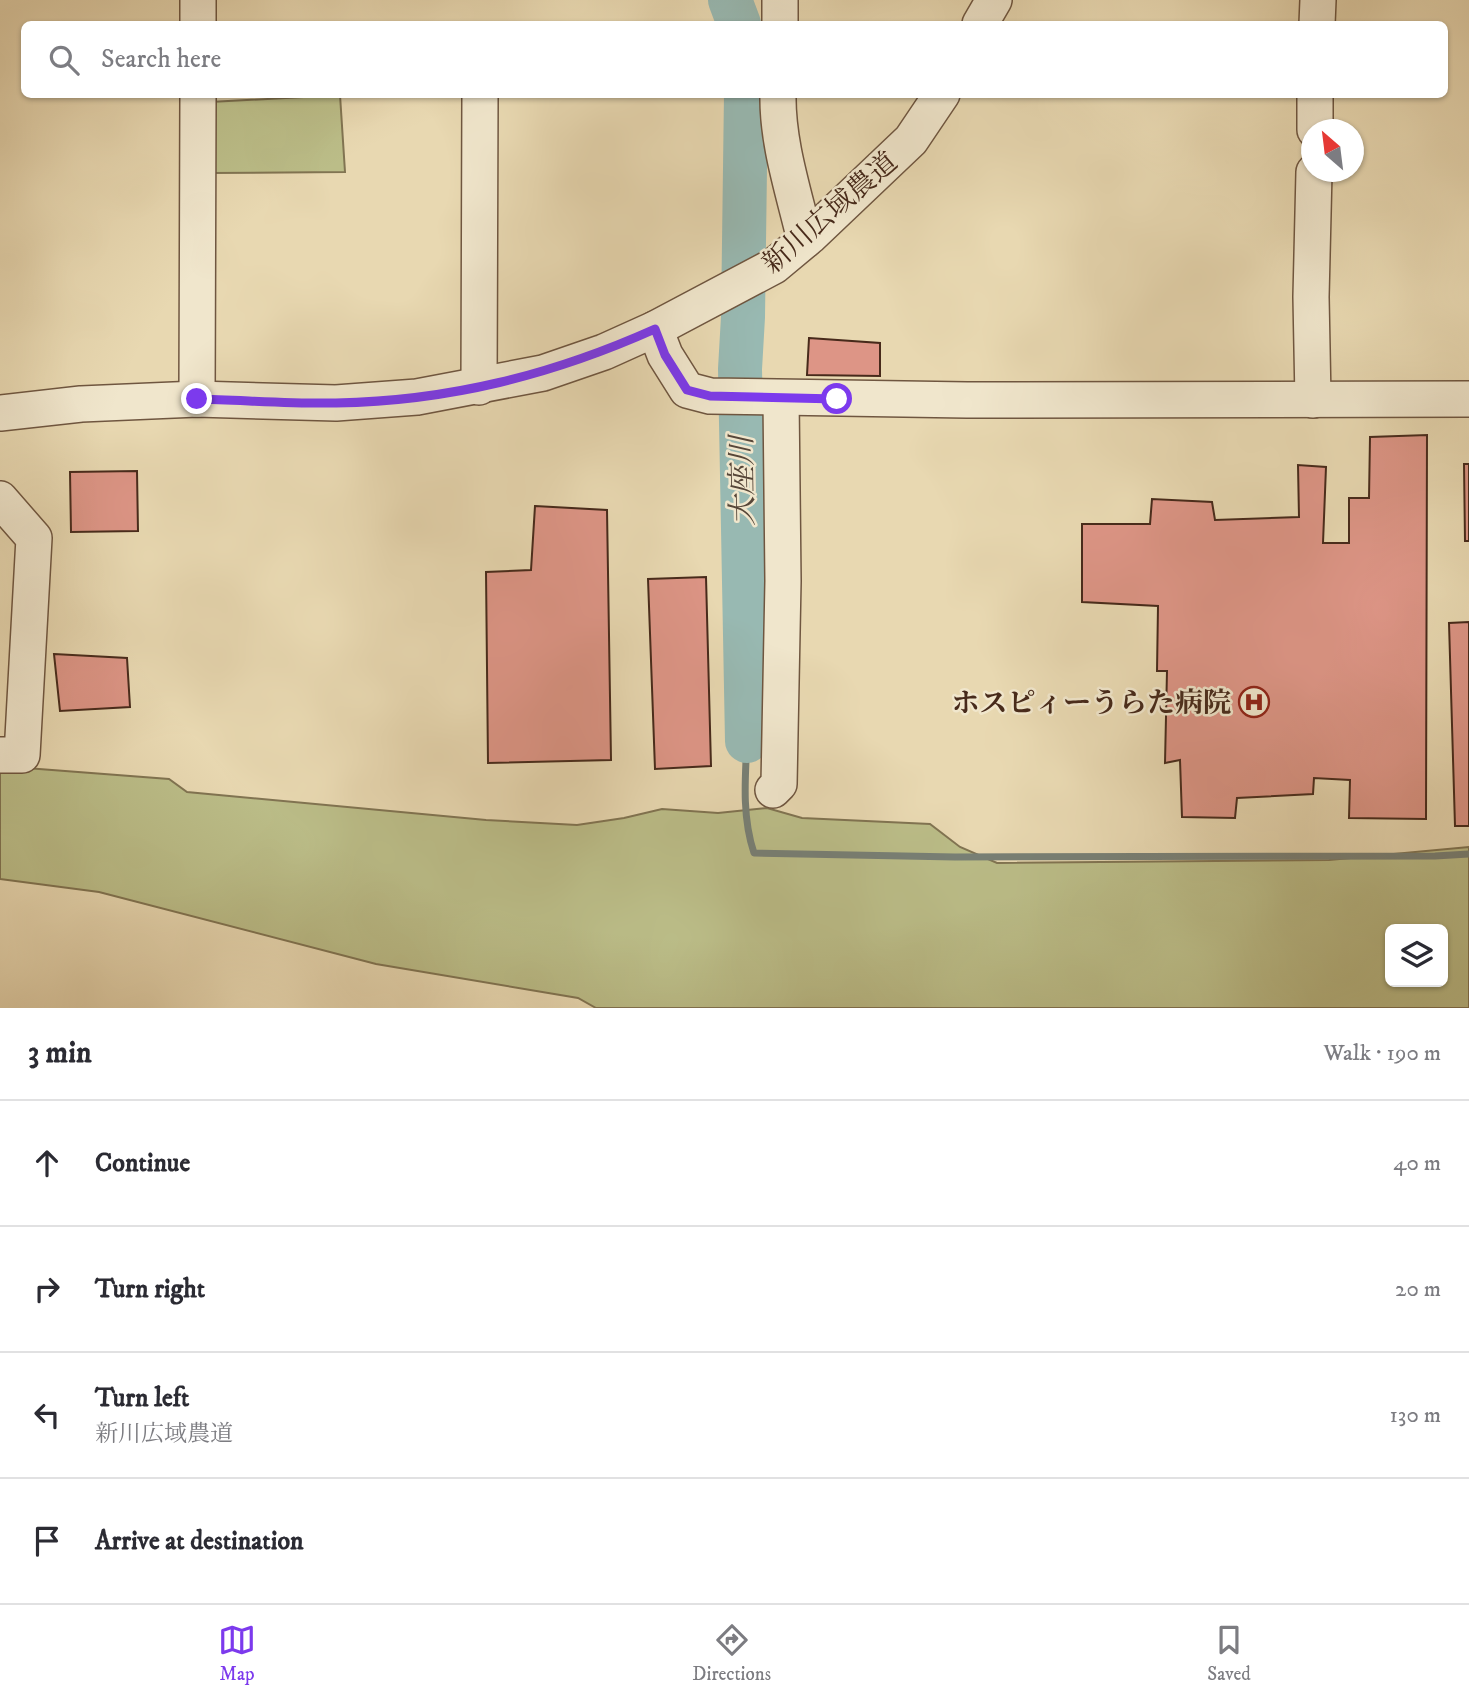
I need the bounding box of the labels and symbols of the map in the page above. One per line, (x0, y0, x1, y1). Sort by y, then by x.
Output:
north arrow (1301, 119, 1364, 182)
street label: 新川広域農道 (755, 145, 905, 281)
route end (181, 383, 212, 414)
route start (821, 383, 852, 414)
water label: 大座川 (724, 433, 763, 526)
hospital icon: ホスピィーうらた病院 (1237, 685, 1271, 719)
place label: ホスピィーうらた病院 (952, 686, 1231, 721)

